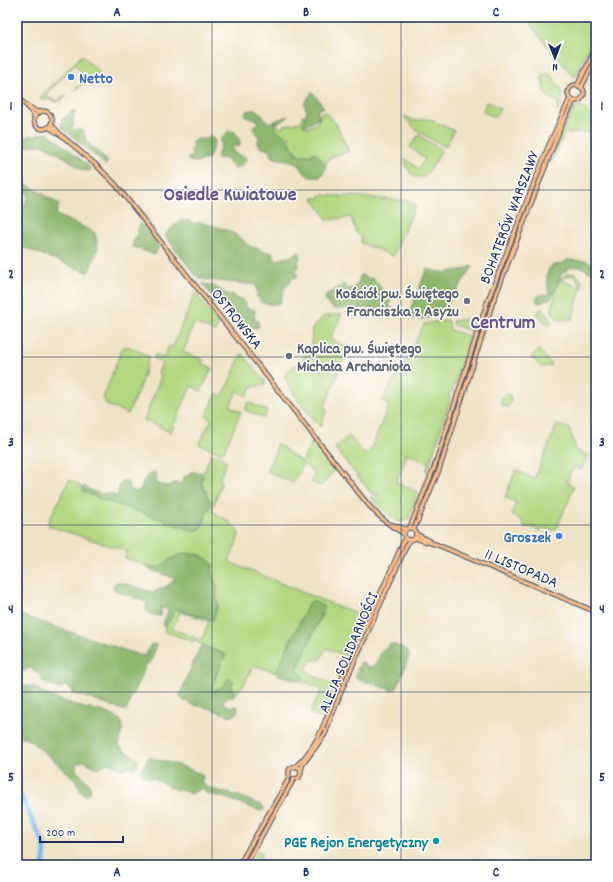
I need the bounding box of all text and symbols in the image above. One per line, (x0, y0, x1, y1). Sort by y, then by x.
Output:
text: A (113, 4, 121, 23)
text: B (303, 4, 309, 23)
text: C (493, 4, 500, 23)
north arrow (535, 38, 575, 78)
text: N (552, 58, 558, 74)
place label: Netto (79, 68, 113, 91)
marker: Netto (66, 72, 76, 82)
text: 1 (10, 98, 13, 117)
text: 1 (601, 98, 604, 117)
street label: BOHATERÓW WARSZAWY (474, 147, 547, 288)
district label: Osiedle Kwiatowe (164, 182, 297, 210)
text: 2 (8, 266, 14, 285)
text: 2 (599, 266, 605, 285)
place label: Kościół pw. Świętego Franciszka z Asyżu (335, 283, 459, 324)
street label: OSTROWSKA (205, 284, 267, 355)
marker: Kościół pw. Świętego Franciszka z Asyżu (462, 296, 472, 306)
district label: Centrum (470, 310, 536, 338)
place label: Kaplica pw. Świętego Michała Archanioła (297, 338, 422, 379)
marker: Kaplica pw. Świętego Michała Archanioła (284, 351, 294, 361)
text: 3 (8, 434, 14, 453)
text: 3 (599, 434, 605, 453)
place label: Groszek (503, 527, 551, 550)
marker: Groszek (554, 531, 564, 541)
street label: 11 LISTOPADA (481, 544, 562, 595)
street label: ALEJA SOLIDARNOŚCI (313, 589, 385, 717)
text: 4 (8, 601, 14, 620)
text: 4 (599, 601, 605, 620)
text: 5 (8, 769, 14, 788)
text: 5 (599, 769, 605, 788)
scale bar (40, 818, 123, 844)
text: 200 m (46, 825, 75, 842)
place label: PGE Rejon Energetyczny (284, 832, 430, 855)
marker: PGE Rejon Energetyczny (431, 836, 441, 846)
text: A (113, 864, 121, 882)
text: B (303, 864, 309, 882)
text: C (493, 864, 500, 882)

